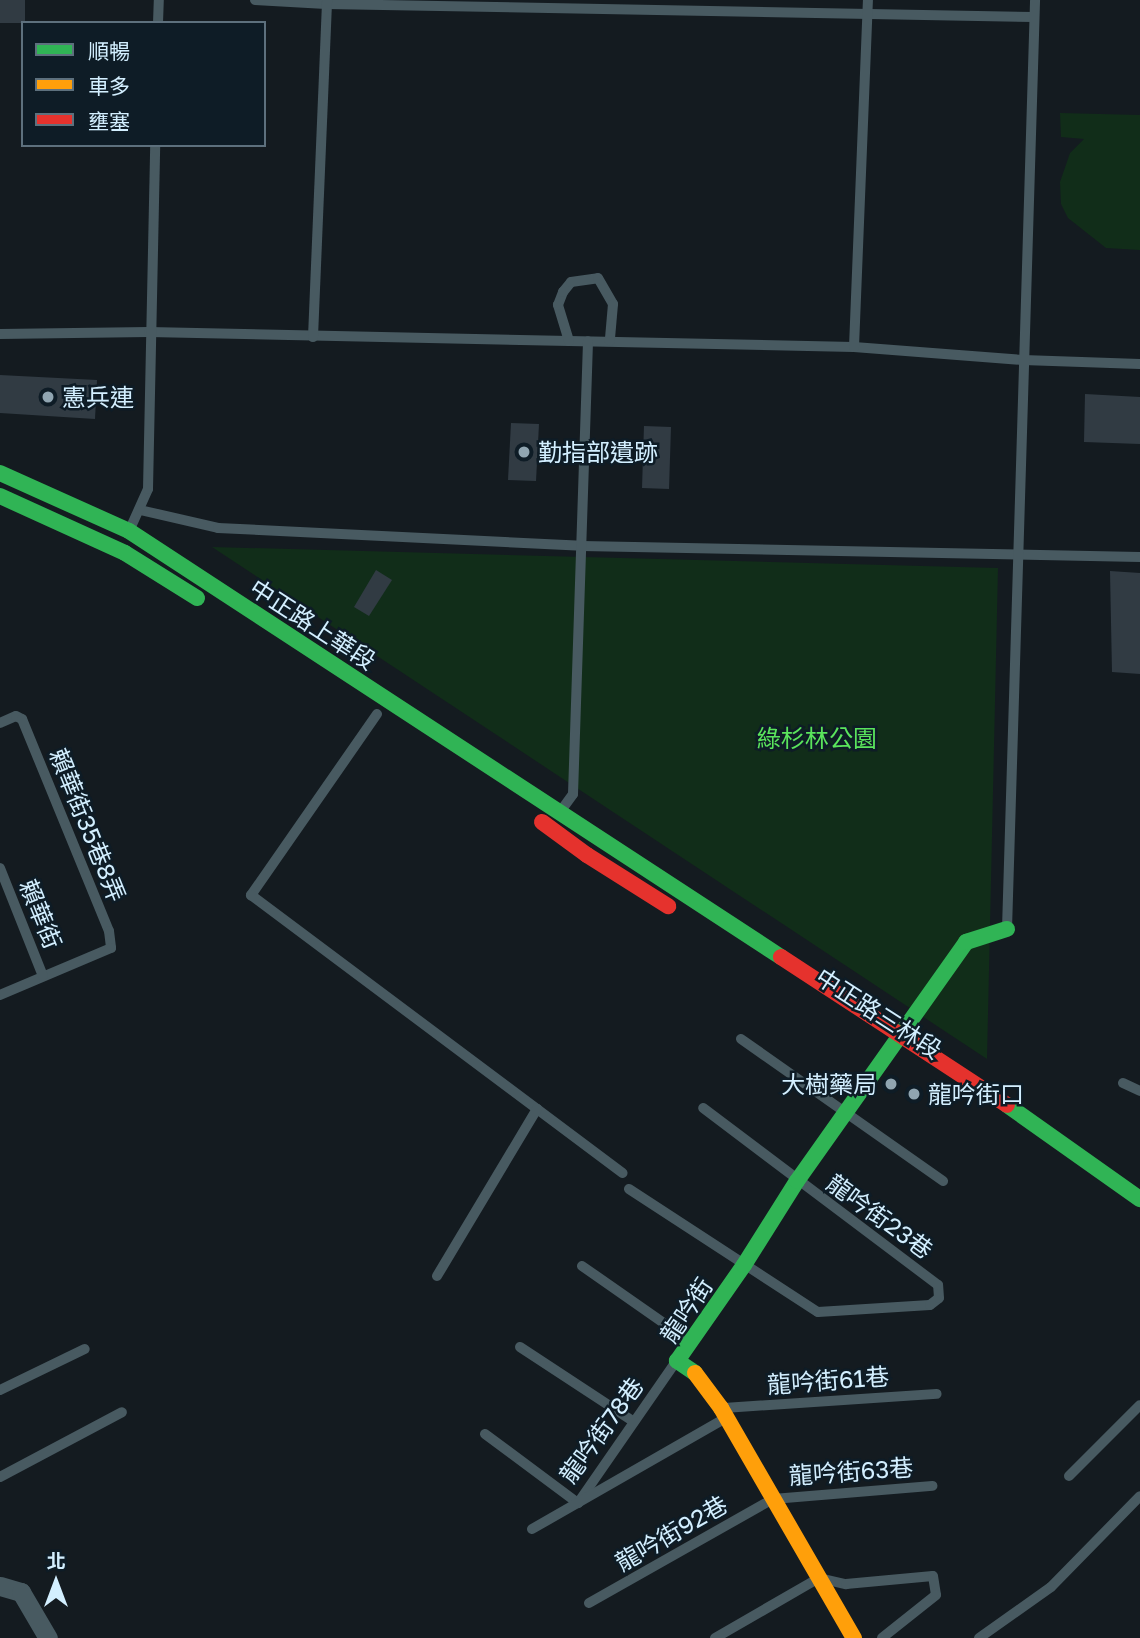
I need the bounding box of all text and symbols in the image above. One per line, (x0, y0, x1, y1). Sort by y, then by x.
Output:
legend (21, 21, 266, 147)
text: 順暢 (88, 38, 130, 64)
text: 車多 (88, 73, 130, 99)
text: 壅塞 (88, 108, 130, 134)
place label: 憲兵連 (62, 383, 134, 411)
marker: 憲兵連 (40, 389, 56, 405)
place label: 勤指部遺跡 (538, 438, 658, 466)
marker: 勤指部遺跡 (516, 444, 532, 460)
street label: 中正路上華段 (245, 573, 381, 675)
park label: 綠杉林公園 (757, 724, 877, 752)
street label: 賴華街35巷8弄 (44, 744, 132, 906)
street label: 賴華街 (14, 875, 68, 953)
street label: 中正路三林段 (811, 962, 947, 1064)
place label: 大樹藥局 (781, 1070, 877, 1098)
marker: 大樹藥局 (883, 1076, 899, 1092)
place label: 龍吟街口 (928, 1080, 1024, 1108)
marker: 龍吟街口 (906, 1086, 922, 1102)
street label: 龍吟街23巷 (821, 1168, 939, 1264)
street label: 龍吟街 (654, 1272, 718, 1348)
street label: 龍吟街61巷 (766, 1361, 890, 1399)
street label: 龍吟街78巷 (553, 1372, 649, 1488)
street label: 龍吟街63巷 (788, 1452, 914, 1490)
street label: 龍吟街92巷 (610, 1489, 732, 1577)
north arrow (21, 1547, 91, 1617)
text: 北 (46, 1549, 66, 1572)

